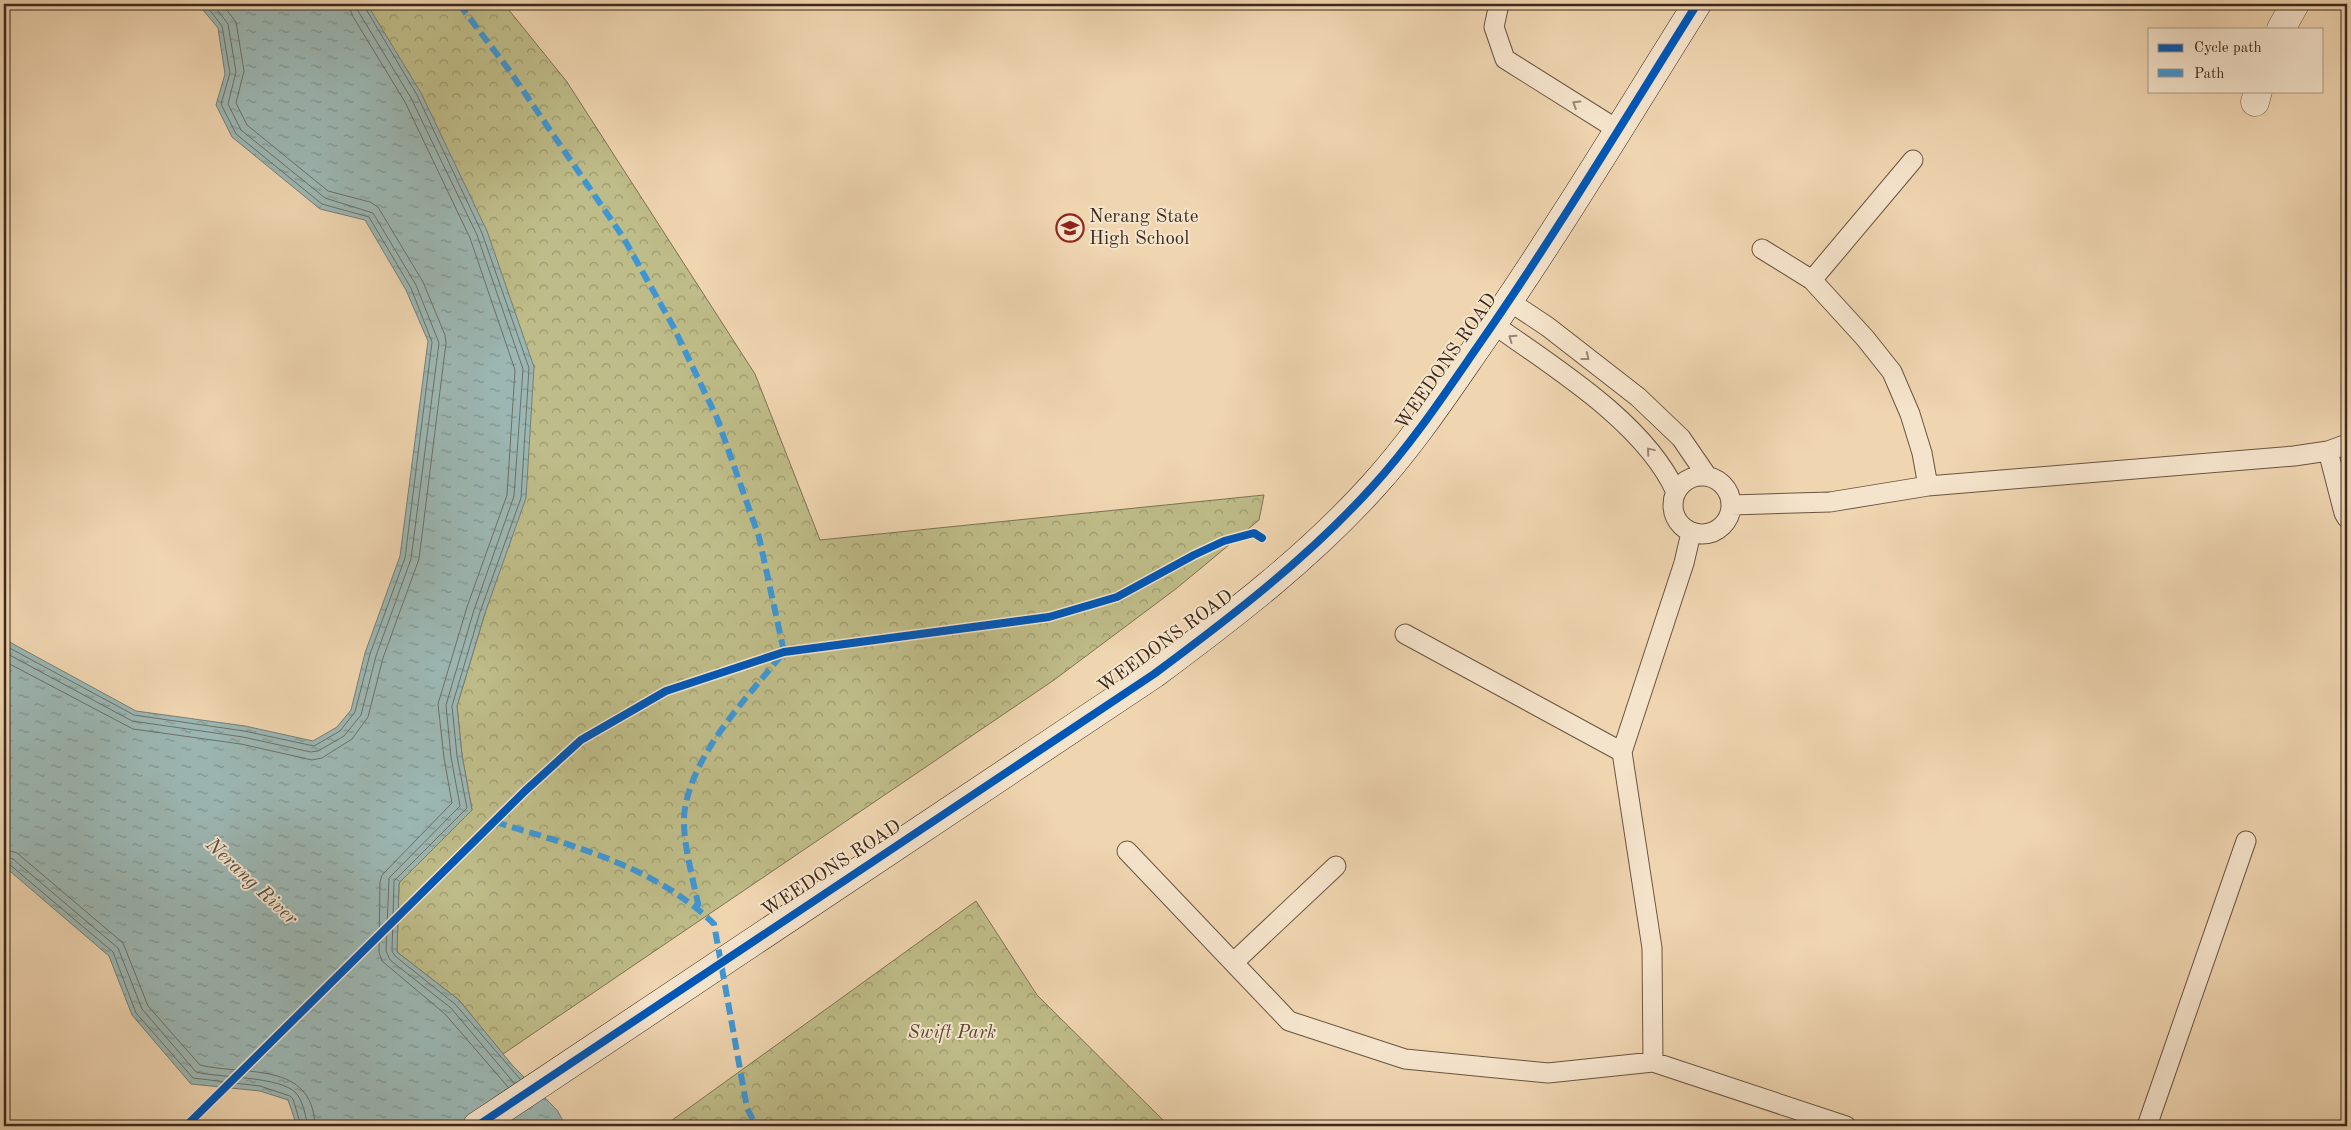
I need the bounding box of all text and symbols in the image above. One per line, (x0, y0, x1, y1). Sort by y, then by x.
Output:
legend (2148, 28, 2324, 92)
text: Cycle path (2194, 41, 2262, 56)
text: Path (2194, 67, 2224, 82)
one-way arrow (1573, 101, 1582, 111)
place label: Nerang State High School (1089, 208, 1199, 249)
school or university icon: Nerang State High School (1055, 213, 1085, 243)
street label: WEEDONS ROAD (1393, 290, 1501, 434)
one-way arrow (1509, 335, 1518, 344)
one-way arrow (1580, 351, 1590, 360)
one-way arrow (1647, 447, 1656, 456)
street label: WEEDONS ROAD (1095, 587, 1237, 697)
street label: WEEDONS ROAD (759, 817, 905, 921)
water label: Nerang River (201, 834, 301, 930)
park label: Swift Park (908, 1024, 996, 1043)

